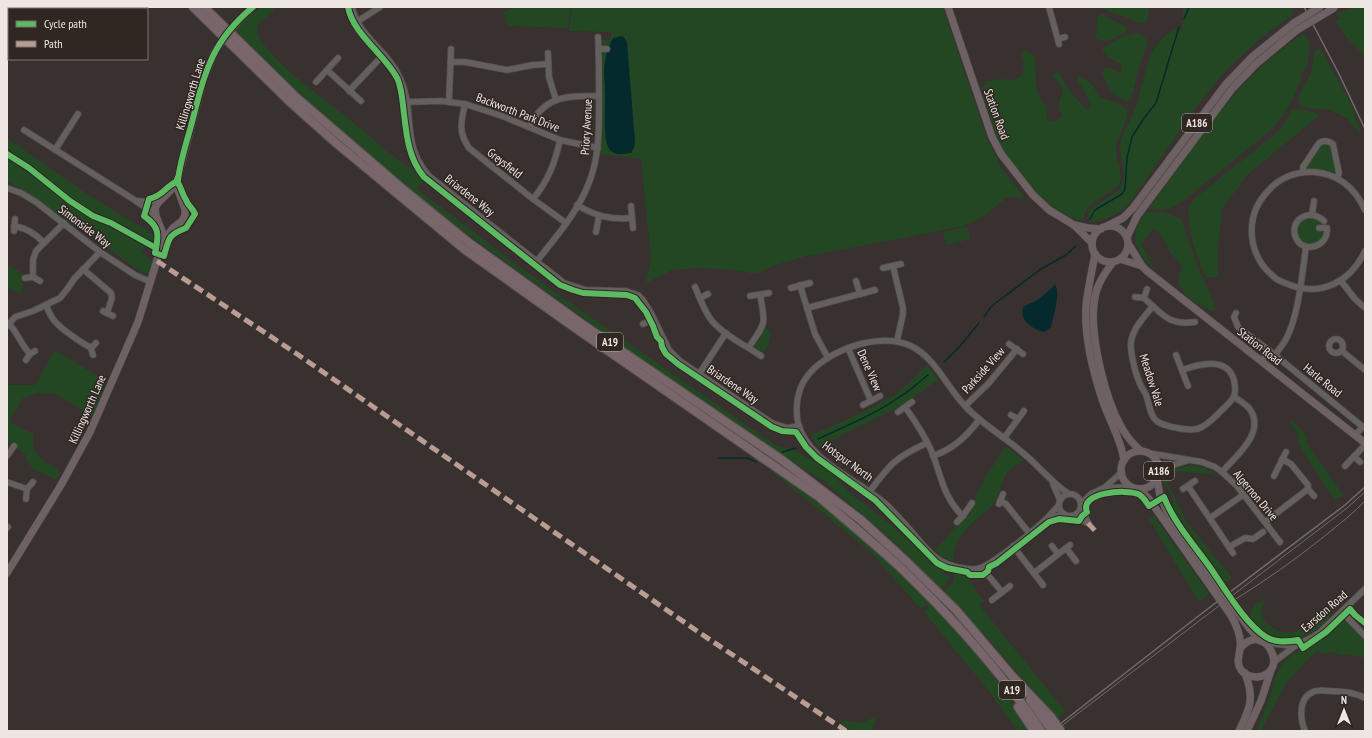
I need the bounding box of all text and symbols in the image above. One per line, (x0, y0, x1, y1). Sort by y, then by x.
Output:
legend (8, 8, 148, 60)
text: Cycle path (44, 16, 87, 31)
text: Path (44, 36, 62, 51)
street label: Killingworth Lane (172, 56, 208, 132)
street label: Station Road (981, 87, 1013, 141)
street label: Backworth Park Drive (474, 89, 562, 135)
street label: Priory Avenue (577, 99, 595, 155)
road number: A186 (1182, 114, 1212, 132)
street label: Greysfield (484, 145, 526, 181)
street label: Briardene Way (442, 171, 498, 219)
street label: Simonside Way (56, 201, 115, 251)
street label: Station Road (1235, 324, 1285, 368)
road number: A19 (597, 333, 623, 351)
street label: Parkside View (958, 343, 1008, 396)
street label: Dene View (854, 347, 886, 394)
street label: Meadow Vale (1136, 352, 1168, 408)
street label: Harle Road (1301, 360, 1345, 400)
street label: Briardene Way (704, 361, 762, 407)
street label: Killingworth Lane (65, 372, 109, 446)
street label: Hotspur North (820, 438, 876, 484)
road number: A186 (1144, 462, 1174, 480)
street label: Algernon Drive (1230, 466, 1282, 524)
street label: Earsdon Road (1298, 587, 1350, 635)
road number: A19 (999, 681, 1025, 699)
north arrow (1324, 690, 1364, 730)
text: N (1341, 693, 1347, 707)

